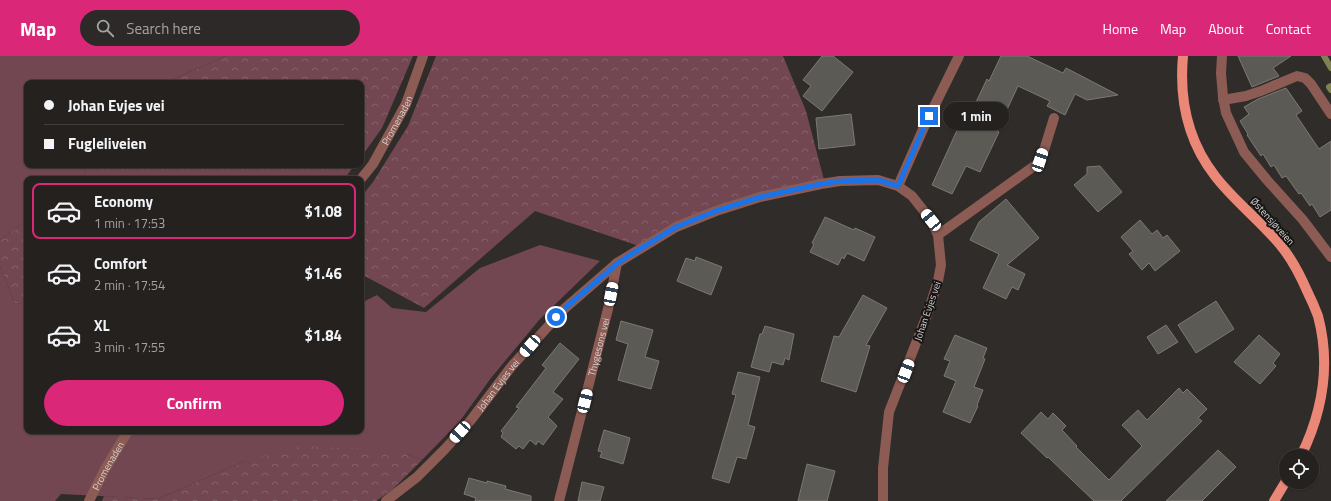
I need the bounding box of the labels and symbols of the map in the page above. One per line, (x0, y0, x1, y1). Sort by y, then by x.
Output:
street label: Promenaden (378, 94, 416, 148)
callout: 1 min (943, 102, 1009, 130)
route end (920, 107, 938, 125)
car (1031, 147, 1049, 173)
street label: Østensjøveien (1247, 194, 1298, 248)
car (919, 207, 943, 233)
street label: Johan Evjes vei (910, 279, 945, 343)
car (603, 281, 619, 307)
route start (547, 308, 565, 326)
street label: Thygesons vei (584, 316, 613, 378)
car (518, 333, 542, 359)
street label: Johan Evjes vei (473, 356, 523, 414)
car (896, 358, 916, 384)
car (576, 388, 594, 414)
car (448, 419, 472, 445)
street label: Promenaden (89, 439, 128, 493)

